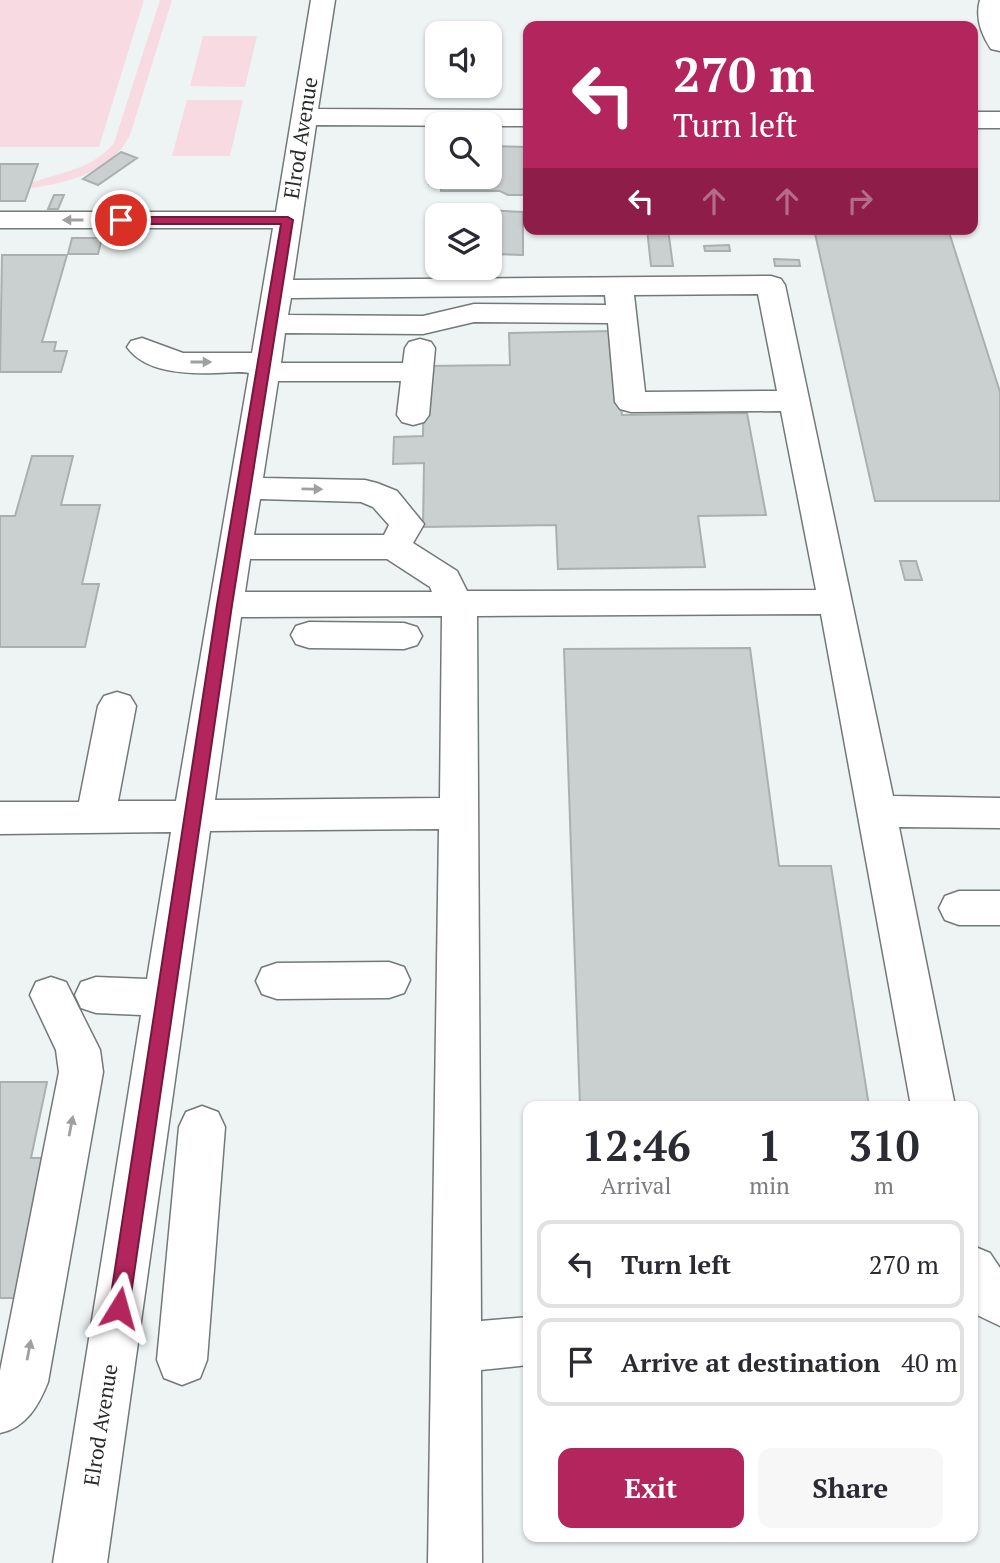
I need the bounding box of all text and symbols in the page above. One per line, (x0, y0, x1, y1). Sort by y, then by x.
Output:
map controls (425, 21, 502, 280)
button: sound (425, 21, 502, 98)
text: 270 m (673, 41, 815, 106)
icon: left (558, 49, 649, 140)
street label: Elrod Avenue (277, 75, 323, 201)
text: Turn left (673, 104, 797, 146)
button: search (425, 112, 502, 189)
icon: left (622, 182, 660, 220)
icon: ahead (695, 182, 733, 220)
icon: ahead (768, 182, 806, 220)
icon: right (841, 182, 879, 220)
pin (91, 190, 151, 250)
icon: arrive (102, 201, 140, 239)
button: layers (425, 203, 502, 280)
one-way arrow (61, 214, 83, 226)
one-way arrow (190, 356, 212, 368)
one-way arrow (302, 484, 324, 495)
one-way arrow (65, 1115, 76, 1137)
text: 12:46 (582, 1117, 691, 1173)
text: 1 (758, 1117, 781, 1173)
text: 310 (848, 1117, 919, 1173)
text: Arrival (601, 1170, 671, 1201)
text: min (749, 1170, 790, 1201)
text: m (874, 1170, 894, 1201)
icon: left (562, 1245, 600, 1283)
text: Turn left (621, 1247, 731, 1281)
text: 270 m (869, 1247, 939, 1281)
position arrow (82, 1271, 156, 1345)
one-way arrow (24, 1339, 35, 1361)
icon: arrive (562, 1343, 600, 1381)
text: Arrive at destination (621, 1345, 880, 1379)
text: 40 m (901, 1345, 958, 1379)
street label: Elrod Avenue (77, 1362, 123, 1488)
button: Exit (558, 1448, 744, 1528)
button: Share (758, 1448, 943, 1528)

